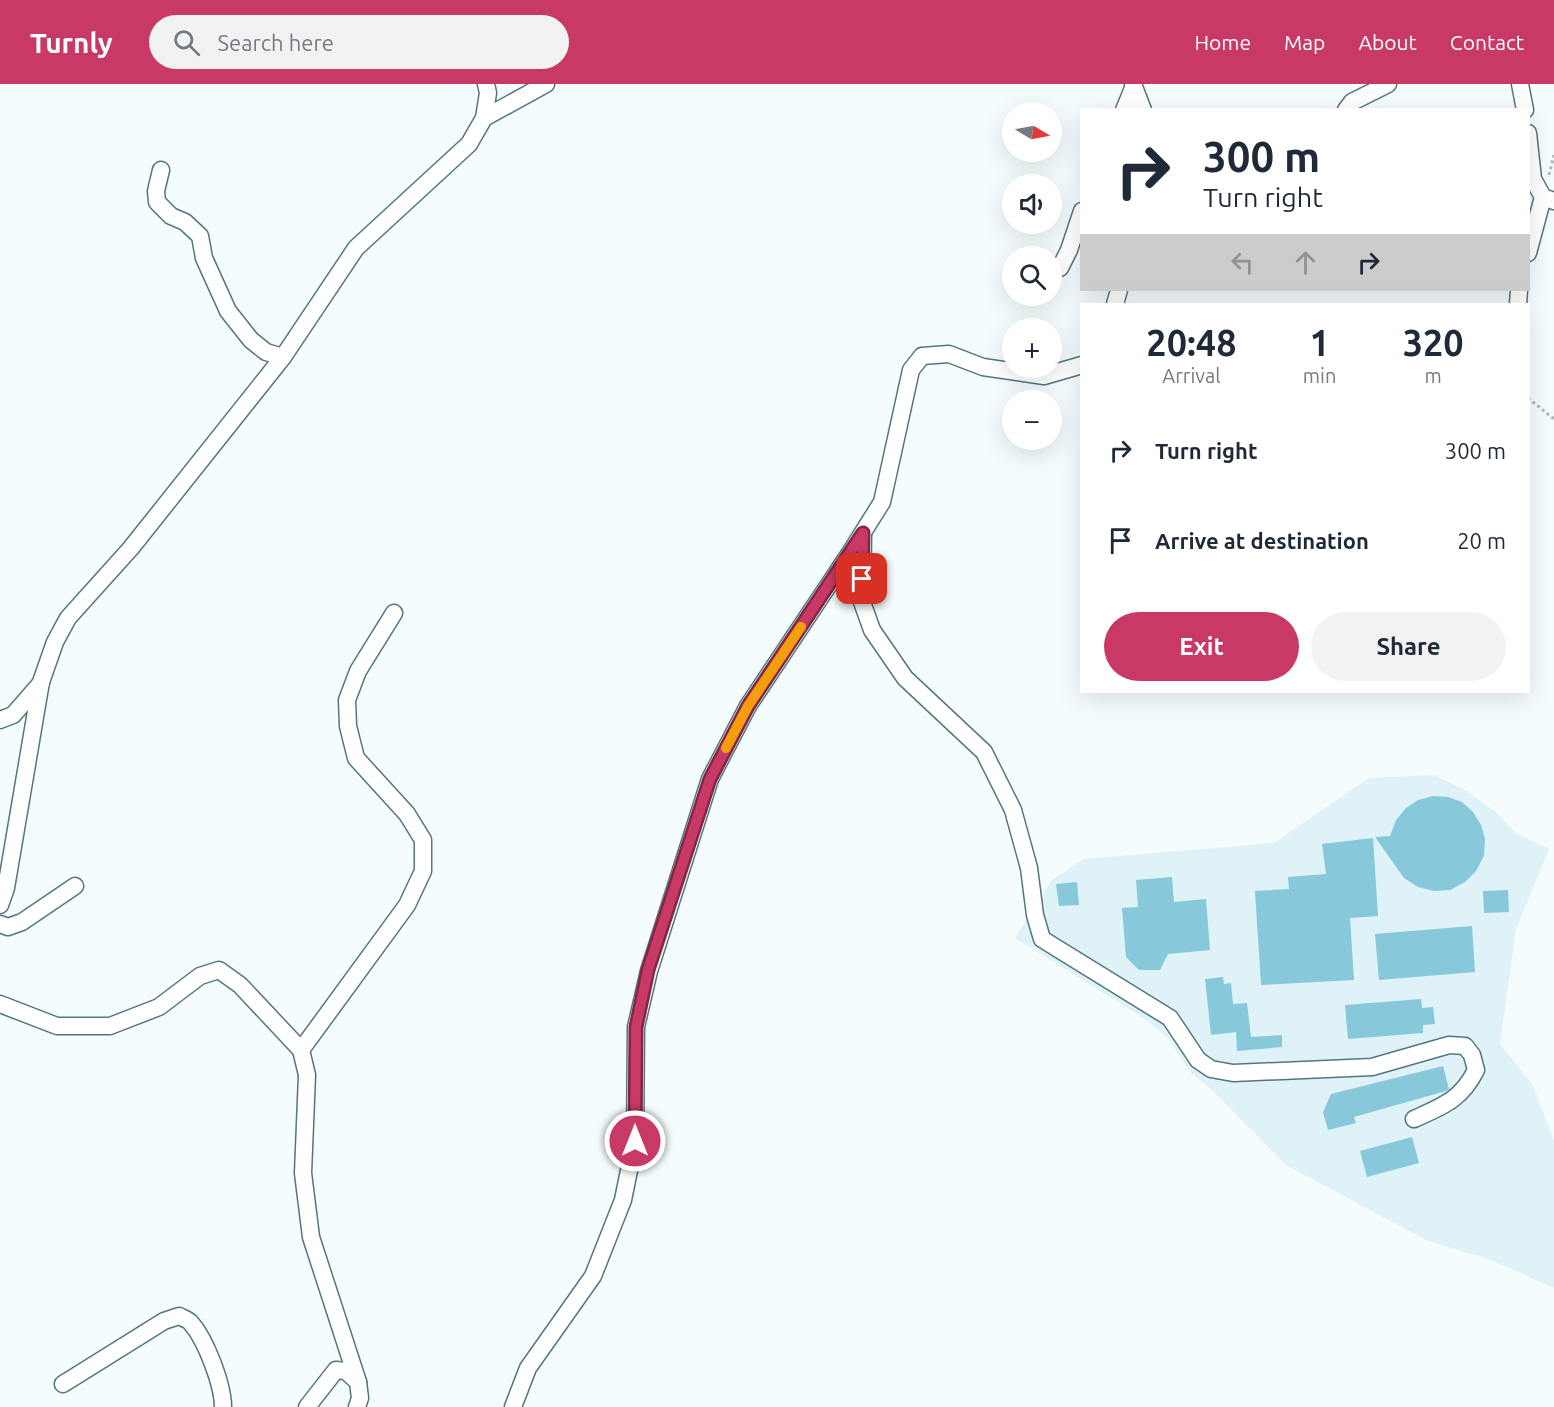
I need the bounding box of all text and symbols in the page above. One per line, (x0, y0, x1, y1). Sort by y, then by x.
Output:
search box (149, 15, 569, 69)
icon: search (170, 26, 203, 59)
text: Turnly (30, 27, 113, 58)
text: Search here (218, 30, 334, 55)
text: Home (1194, 30, 1251, 54)
text: Map (1284, 30, 1325, 54)
text: About (1358, 30, 1417, 54)
text: Contact (1450, 30, 1524, 54)
north arrow (1002, 102, 1062, 162)
map controls (1002, 102, 1062, 450)
icon: right (1104, 132, 1182, 210)
text: 300 m (1203, 133, 1320, 180)
button: sound (1002, 174, 1062, 234)
text: Turn right (1203, 182, 1323, 212)
button: search (1002, 246, 1062, 306)
icon: left (1226, 246, 1259, 279)
icon: ahead (1289, 246, 1322, 279)
icon: right (1352, 246, 1385, 279)
button: + (1002, 318, 1062, 378)
text: 20:48 (1146, 322, 1236, 363)
text: 1 (1309, 322, 1330, 363)
text: 320 (1403, 322, 1464, 363)
text: Arrival (1162, 364, 1221, 387)
text: min (1303, 364, 1336, 387)
text: m (1425, 364, 1442, 387)
button: − (1002, 390, 1062, 450)
icon: right (1104, 434, 1137, 467)
text: Turn right (1155, 438, 1257, 463)
text: 300 m (1445, 438, 1506, 463)
icon: arrive (1104, 524, 1137, 557)
text: Arrive at destination (1155, 528, 1369, 553)
text: 20 m (1457, 528, 1506, 553)
pin (836, 553, 887, 604)
icon: arrive (845, 562, 878, 595)
button: Exit (1104, 612, 1299, 681)
button: Share (1311, 612, 1506, 681)
position arrow (603, 1109, 667, 1173)

